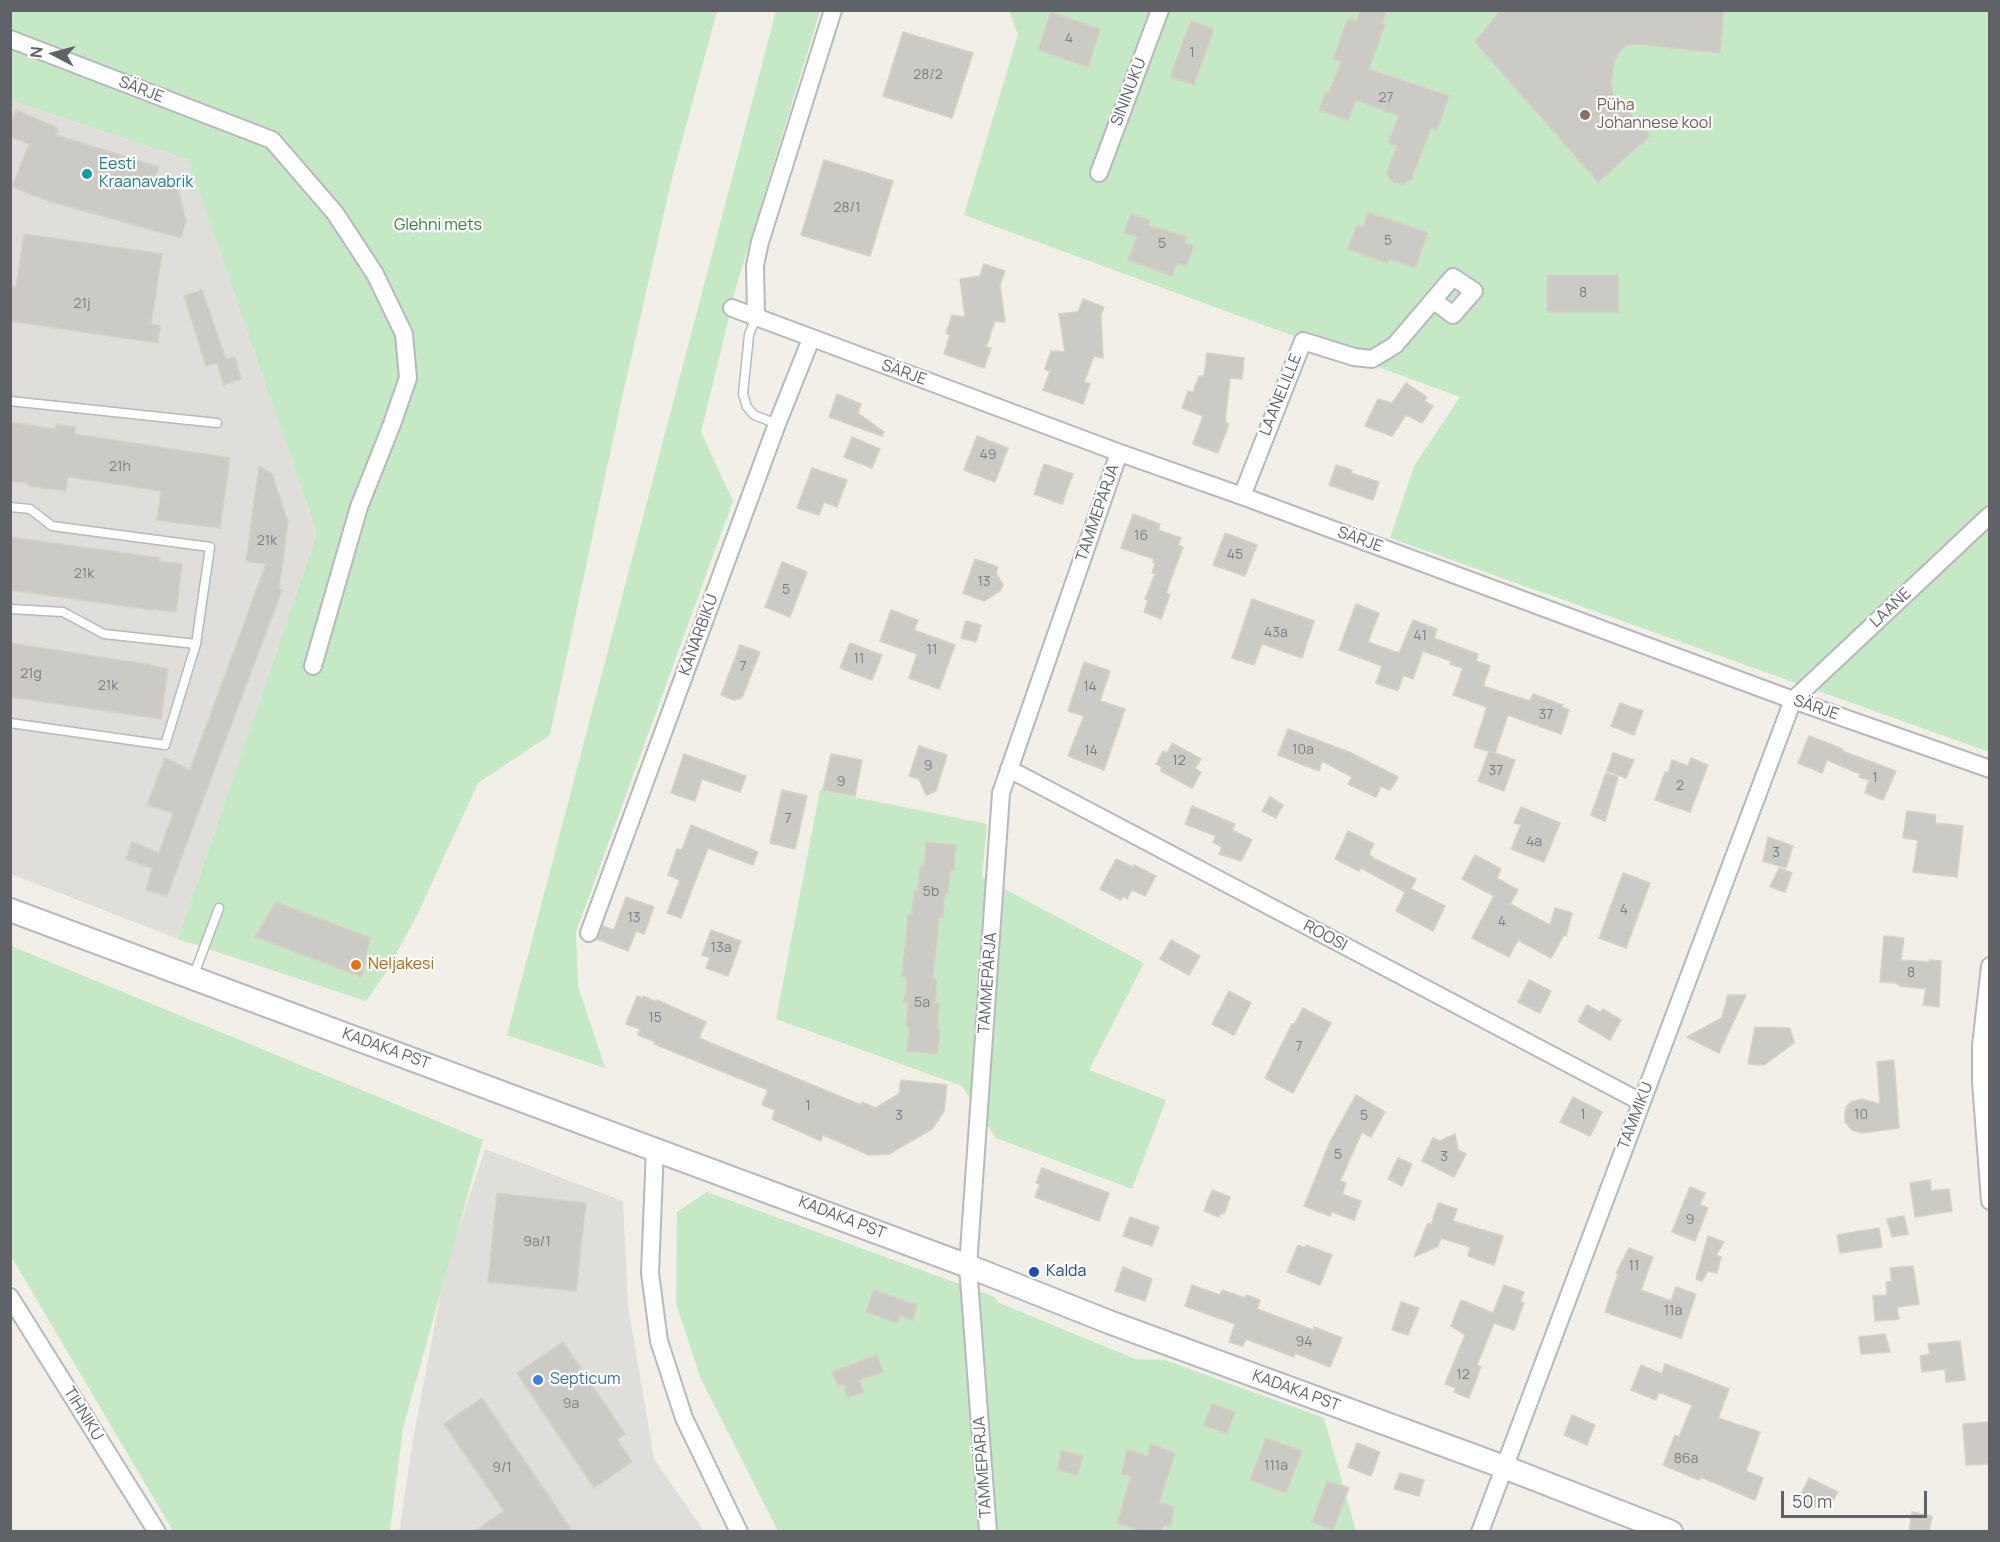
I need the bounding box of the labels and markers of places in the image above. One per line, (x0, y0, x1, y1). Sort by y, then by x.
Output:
place label: Püha Johannese kool (1597, 96, 1712, 134)
marker: Püha Johannese kool (1578, 108, 1592, 122)
place label: Eesti Kraanavabrik (99, 155, 193, 193)
marker: Eesti Kraanavabrik (80, 167, 94, 181)
place label: Neljakesi (368, 955, 434, 975)
marker: Neljakesi (349, 958, 363, 972)
place label: Kalda (1046, 1262, 1086, 1282)
marker: Kalda (1027, 1265, 1041, 1279)
place label: Septicum (550, 1370, 621, 1390)
marker: Septicum (531, 1373, 545, 1387)

